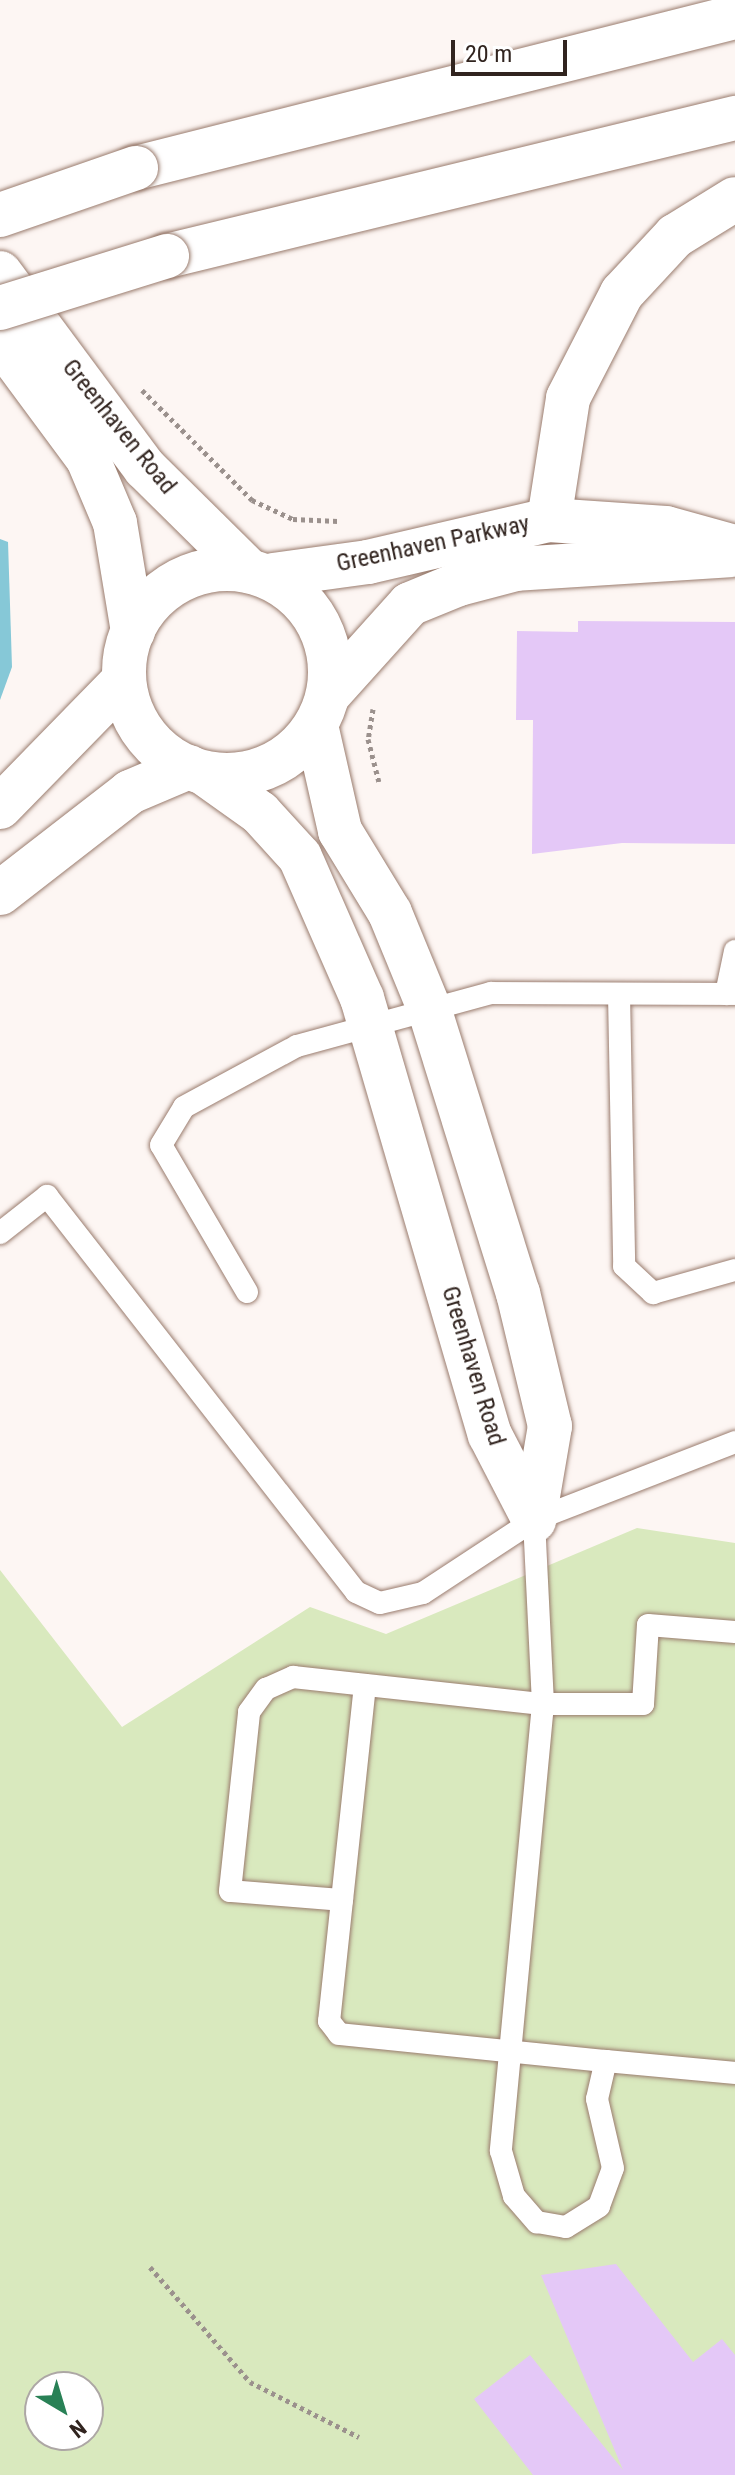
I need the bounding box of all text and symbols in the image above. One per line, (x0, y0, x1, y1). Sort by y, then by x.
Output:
scale bar (455, 24, 571, 74)
text: 20 m (465, 40, 512, 68)
street label: Greenhaven Road (56, 354, 182, 500)
street label: Greenhaven Parkway (334, 509, 532, 579)
street label: Greenhaven Road (435, 1283, 511, 1449)
north arrow (24, 2371, 104, 2451)
text: N (65, 2415, 91, 2443)

